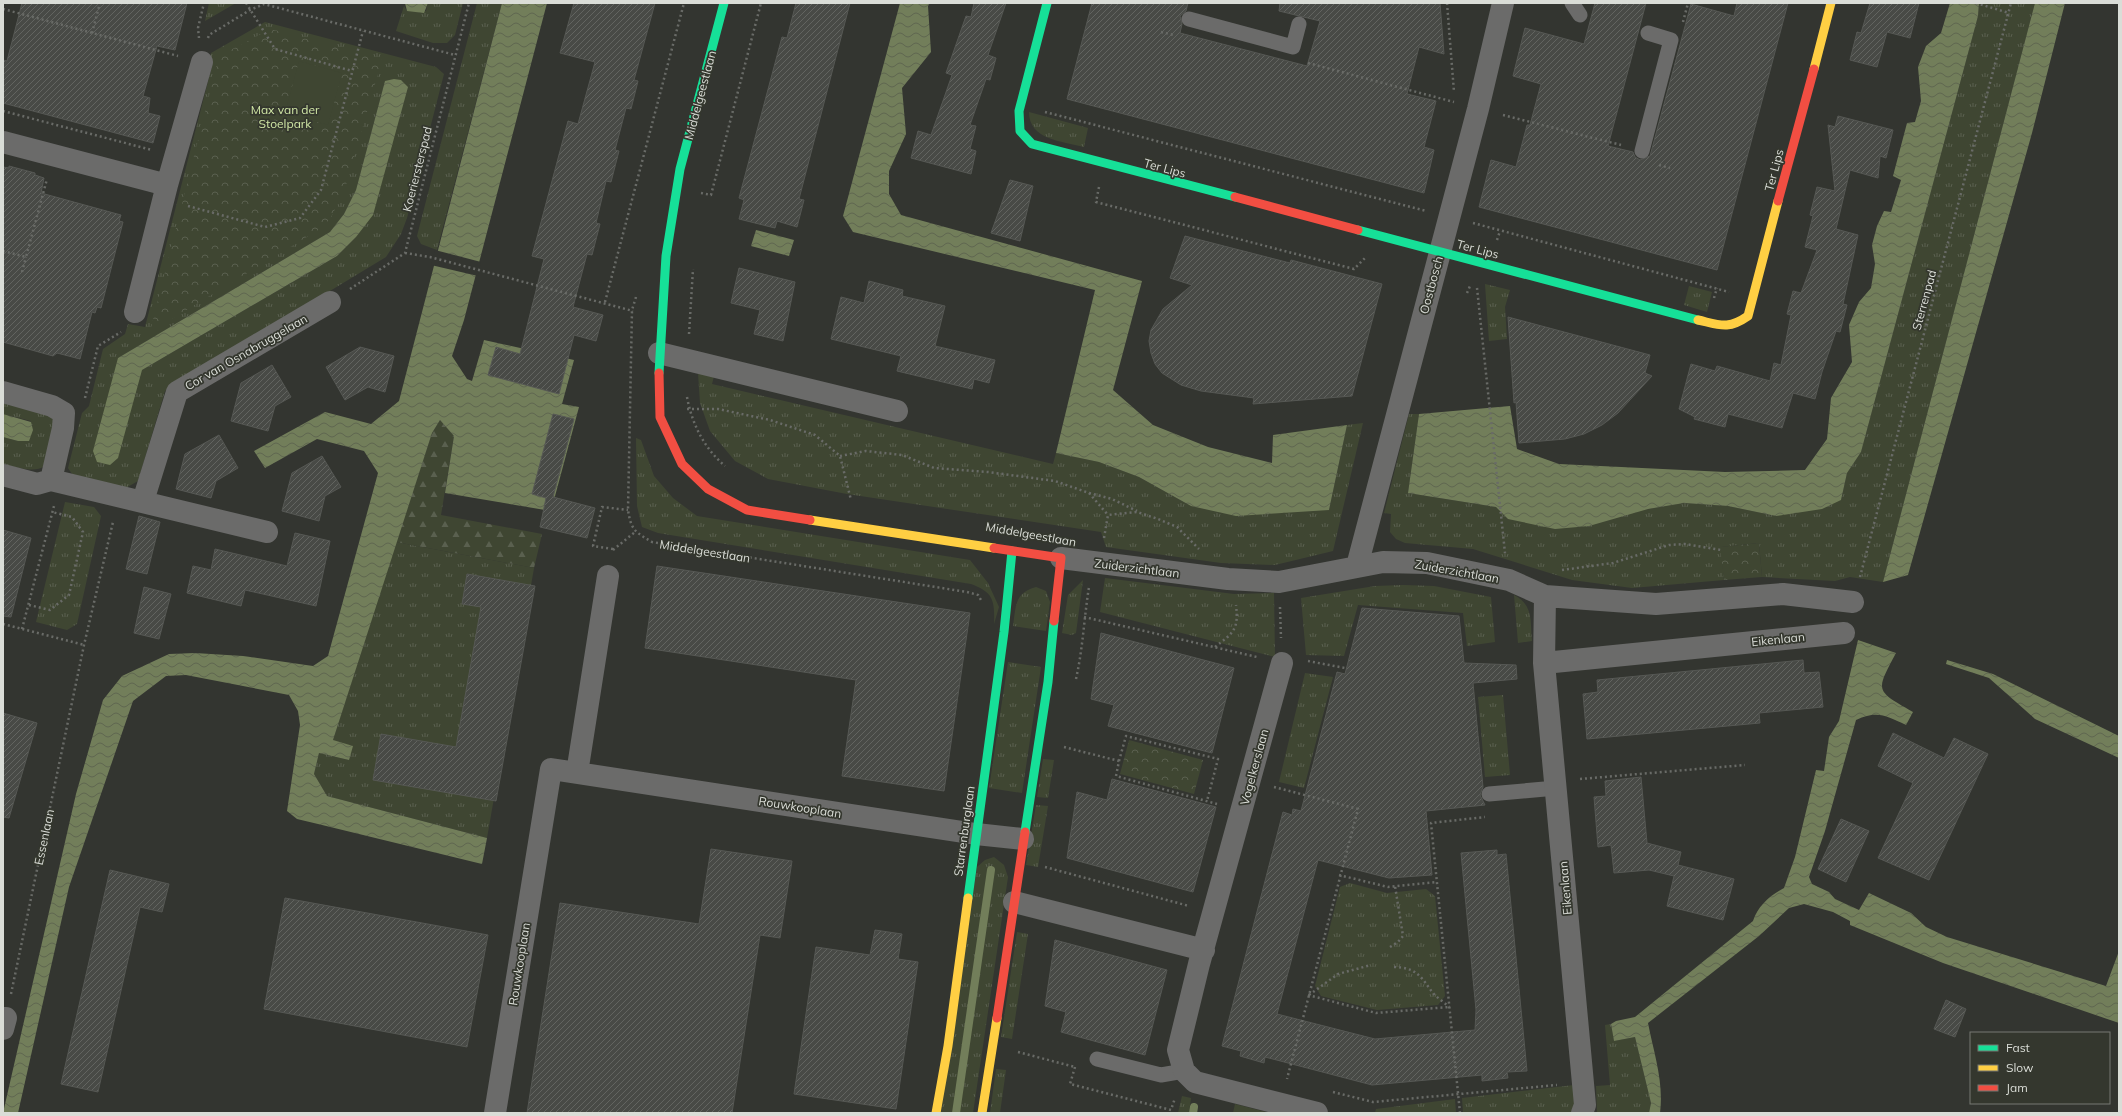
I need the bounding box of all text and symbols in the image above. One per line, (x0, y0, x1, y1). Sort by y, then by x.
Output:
street label: Middelgeestlaan (681, 49, 719, 141)
park label: Max van der Stoelpark (251, 102, 320, 131)
street label: Koeriersterspad (399, 125, 435, 213)
street label: Ter Lips (1761, 147, 1787, 193)
street label: Ter Lips (1142, 155, 1188, 181)
street label: Ter Lips (1455, 236, 1501, 262)
street label: Oostbosch (1416, 254, 1446, 316)
street label: Sterrenpad (1909, 268, 1939, 332)
street label: Cor van Osnabruggelaan (182, 311, 310, 393)
street label: Middelgeestlaan (985, 519, 1077, 549)
street label: Middelgeestlaan (659, 536, 751, 566)
street label: Zuiderzichtlaan (1094, 555, 1180, 581)
street label: Zuiderzichtlaan (1414, 556, 1500, 586)
street label: Eikenlaan (1750, 629, 1806, 649)
street label: Vogelkerslaan (1237, 727, 1271, 807)
street label: Starrenburglaan (950, 785, 978, 877)
street label: Rouwkooplaan (758, 793, 842, 821)
street label: Essenlaan (31, 808, 57, 866)
street label: Eikenlaan (1555, 861, 1575, 915)
street label: Rouwkooplaan (505, 922, 533, 1006)
legend (1970, 1032, 2110, 1104)
text: Fast (2006, 1040, 2030, 1055)
text: Slow (2006, 1060, 2034, 1075)
text: Jam (2006, 1080, 2028, 1095)

